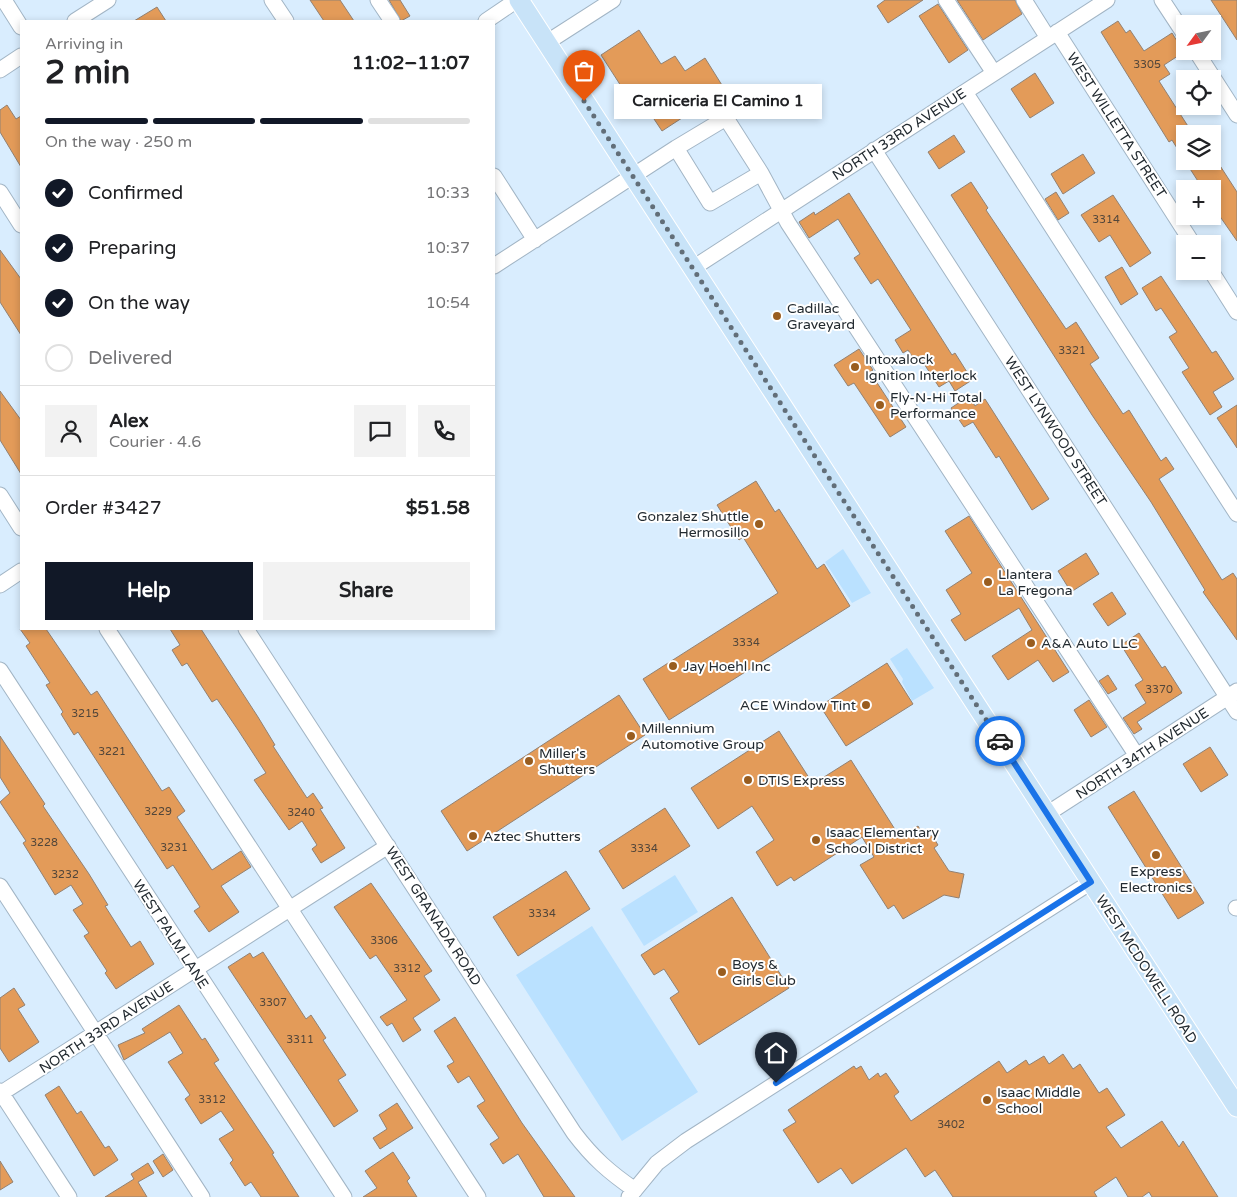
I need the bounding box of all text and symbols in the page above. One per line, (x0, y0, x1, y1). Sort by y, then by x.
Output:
north arrow (1176, 15, 1221, 60)
map controls (1176, 15, 1221, 280)
text: Arriving in (45, 34, 123, 54)
street label: WEST WILLETTA STREET (1063, 49, 1170, 202)
pin (563, 50, 605, 101)
text: 11:02–11:07 (352, 52, 470, 74)
text: 2 min (45, 54, 130, 92)
icon: bag (570, 57, 598, 85)
house number: 3305 (1133, 58, 1161, 71)
button: locate (1176, 70, 1221, 115)
callout: Carniceria El Camino 1 (614, 84, 822, 118)
street label: NORTH 33RD AVENUE (829, 85, 969, 184)
text: Carniceria El Camino 1 (632, 91, 804, 111)
button: layers (1176, 125, 1221, 170)
text: On the way · 250 m (45, 132, 192, 152)
icon: check (45, 179, 73, 207)
button: + (1176, 180, 1221, 225)
text: Confirmed (88, 182, 183, 204)
text: 10:33 (426, 183, 470, 203)
house number: 3314 (1092, 213, 1120, 226)
icon: check (45, 234, 73, 262)
button: − (1176, 235, 1221, 280)
text: Preparing (88, 237, 177, 259)
text: 10:37 (426, 238, 470, 258)
icon: check (45, 289, 73, 317)
text: On the way (88, 292, 190, 314)
text: 10:54 (426, 293, 470, 313)
place label: Cadillac Graveyard (787, 300, 855, 333)
marker: Cadillac Graveyard (771, 310, 783, 322)
house number: 3321 (1058, 344, 1086, 357)
text: Delivered (88, 347, 173, 369)
place label: Intoxalock Ignition Interlock (865, 351, 977, 384)
street label: WEST LYNWOOD STREET (1001, 354, 1110, 509)
marker: Intoxalock Ignition Interlock (849, 361, 861, 373)
place label: Fly-N-Hi Total Performance (890, 389, 982, 422)
marker: Fly-N-Hi Total Performance (874, 399, 886, 411)
button: person (45, 405, 97, 457)
button: chat (354, 405, 406, 457)
button: phone (418, 405, 470, 457)
text: Alex (109, 410, 149, 432)
text: Courier · 4.6 (109, 432, 201, 452)
text: Order #3427 (45, 497, 162, 519)
text: $51.58 (406, 497, 470, 519)
place label: Gonzalez Shuttle Hermosillo (637, 508, 749, 541)
marker: Gonzalez Shuttle Hermosillo (753, 518, 765, 530)
button: Help (45, 562, 253, 620)
button: Share (263, 562, 470, 620)
place label: Llantera La Fregona (998, 566, 1073, 599)
marker: Llantera La Fregona (982, 576, 994, 588)
place label: A&A Auto LLC (1041, 635, 1138, 652)
house number: 3334 (732, 636, 760, 649)
marker: A&A Auto LLC (1025, 637, 1037, 649)
place label: Jay Hoehl Inc (683, 658, 771, 675)
marker: Jay Hoehl Inc (667, 660, 679, 672)
house number: 3370 (1145, 683, 1173, 696)
place label: ACE Window Tint (740, 697, 857, 714)
marker: ACE Window Tint (860, 699, 872, 711)
street label: NORTH 34TH AVENUE (1073, 704, 1212, 803)
house number: 3215 (71, 707, 99, 720)
courier (975, 716, 1025, 766)
place label: Millennium Automotive Group (641, 720, 764, 753)
icon: car (986, 727, 1014, 755)
marker: Millennium Automotive Group (625, 730, 637, 742)
house number: 3221 (98, 745, 126, 758)
place label: Miller's Shutters (539, 745, 595, 778)
marker: Miller's Shutters (523, 755, 535, 767)
place label: DTIS Express (758, 772, 845, 789)
marker: DTIS Express (742, 774, 754, 786)
house number: 3229 (144, 805, 172, 818)
house number: 3240 (287, 806, 315, 819)
place label: Isaac Elementary School District (826, 824, 939, 857)
place label: Aztec Shutters (483, 828, 581, 845)
marker: Aztec Shutters (467, 830, 479, 842)
marker: Isaac Elementary School District (810, 834, 822, 846)
house number: 3228 (30, 836, 58, 849)
house number: 3231 (160, 841, 188, 854)
house number: 3334 (630, 842, 658, 855)
street label: WEST GRANADA ROAD (382, 843, 485, 989)
marker: Express Electronics (1150, 849, 1162, 861)
place label: Express Electronics (1119, 863, 1193, 896)
house number: 3232 (51, 868, 79, 881)
street label: WEST PALM LANE (129, 877, 212, 992)
street label: WEST MCDOWELL ROAD (1092, 892, 1201, 1047)
house number: 3334 (528, 907, 556, 920)
house number: 3306 (370, 934, 398, 947)
place label: Boys & Girls Club (732, 956, 796, 989)
house number: 3312 (393, 962, 421, 975)
marker: Boys & Girls Club (716, 966, 728, 978)
street label: NORTH 33RD AVENUE (36, 978, 176, 1077)
house number: 3307 (259, 996, 287, 1009)
pin (755, 1032, 797, 1083)
house number: 3311 (286, 1033, 314, 1046)
icon: home (762, 1039, 790, 1067)
place label: Isaac Middle School (997, 1084, 1080, 1117)
house number: 3312 (198, 1093, 226, 1106)
marker: Isaac Middle School (981, 1094, 993, 1106)
house number: 3402 (937, 1118, 965, 1131)

